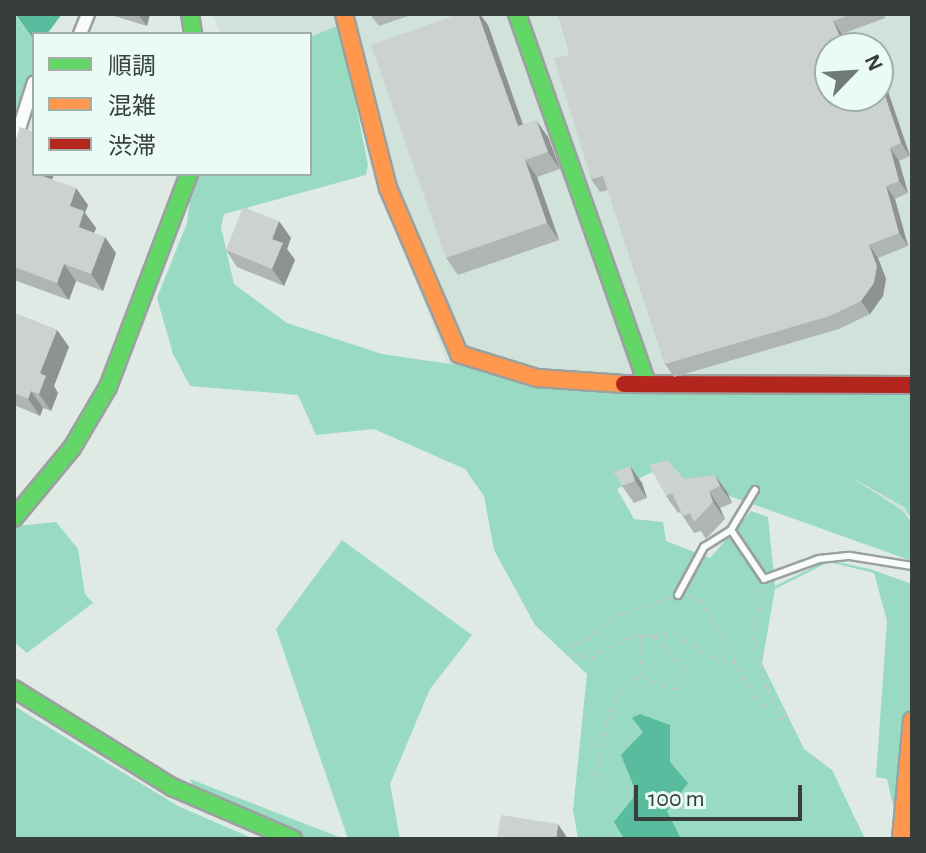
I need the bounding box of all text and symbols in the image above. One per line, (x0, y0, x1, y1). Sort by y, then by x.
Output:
legend (32, 32, 312, 176)
north arrow (814, 32, 894, 112)
text: N (861, 51, 887, 74)
text: 順調 (108, 55, 156, 79)
text: 混雑 (108, 95, 156, 119)
text: 渋滞 (108, 135, 156, 159)
scale bar (638, 769, 806, 819)
text: 100 m (648, 787, 705, 811)

